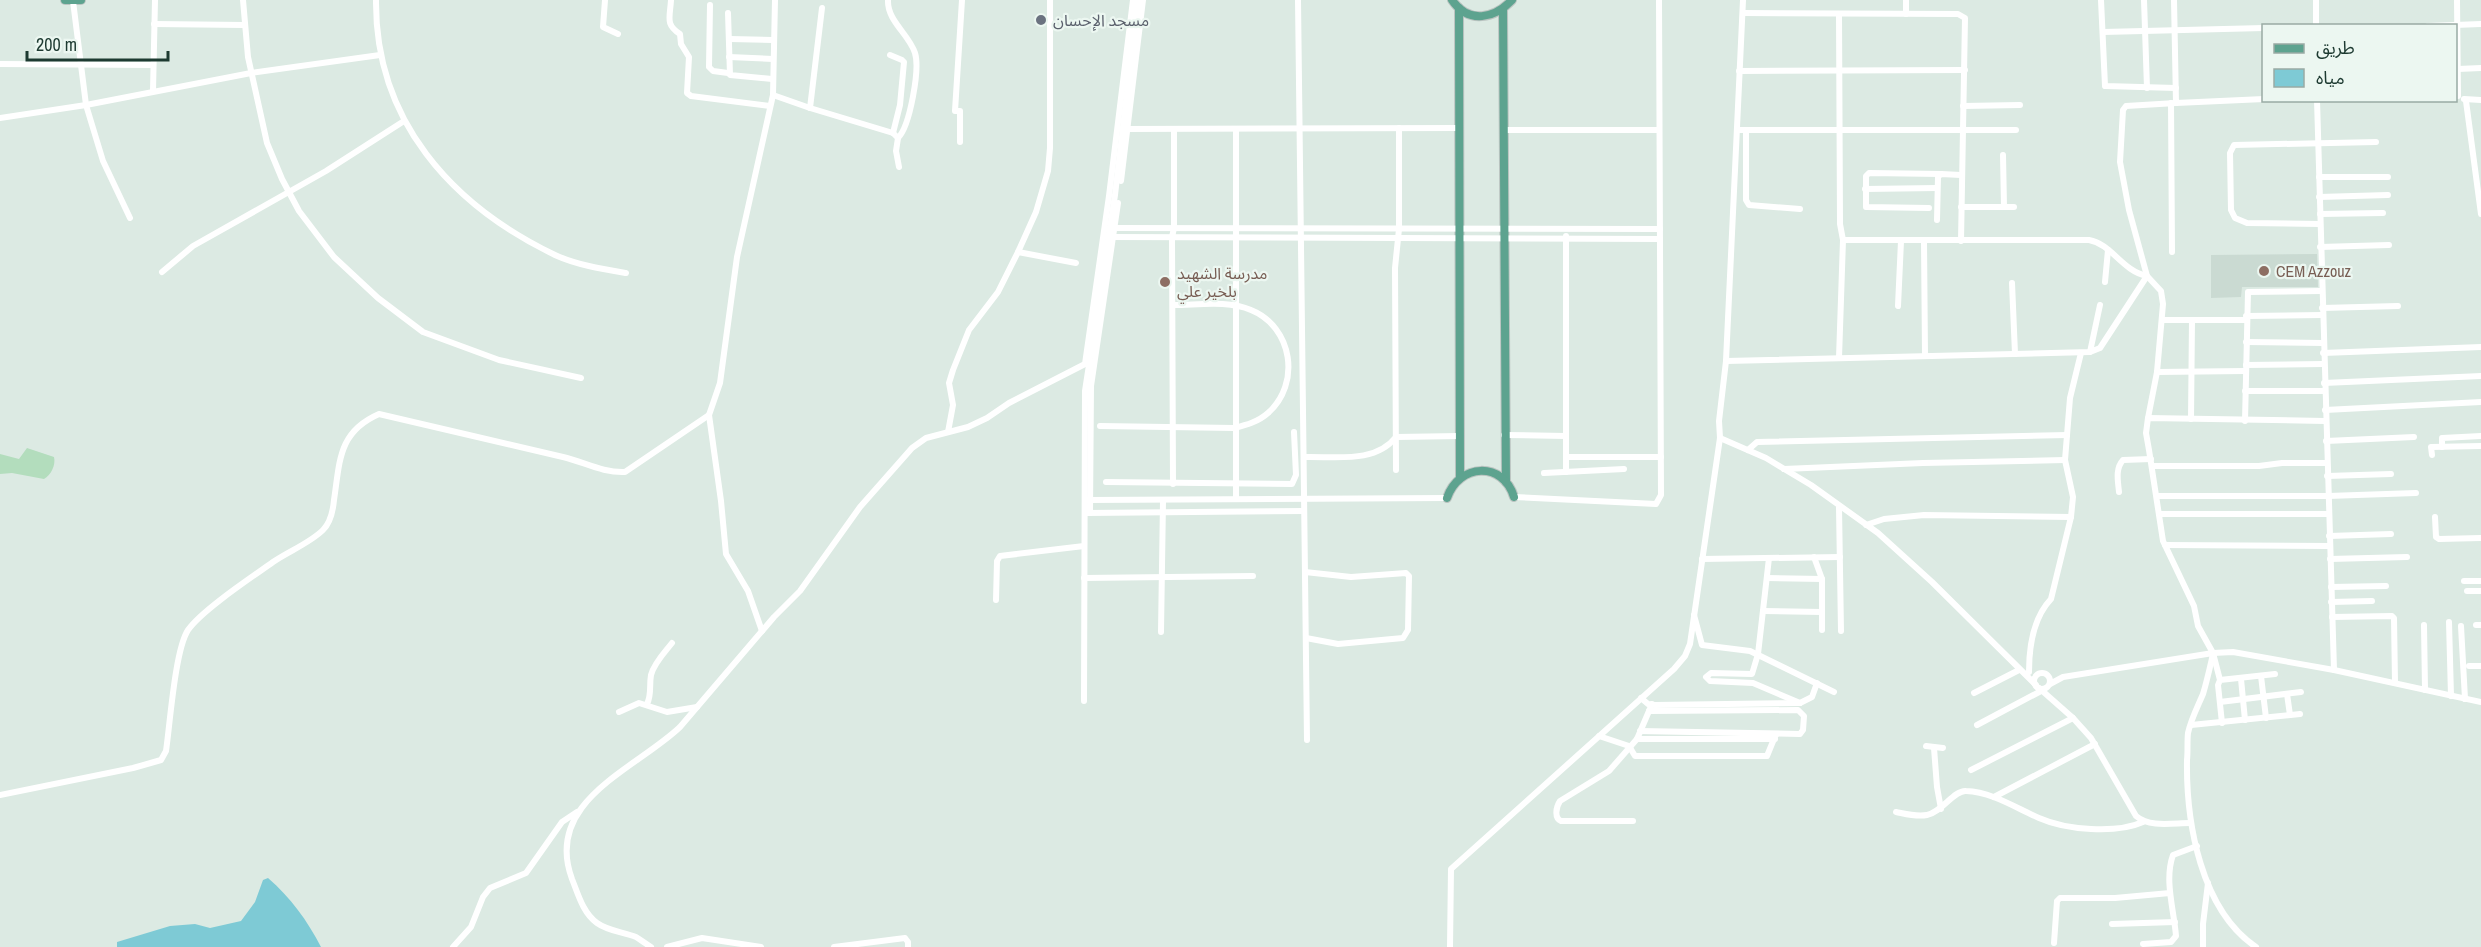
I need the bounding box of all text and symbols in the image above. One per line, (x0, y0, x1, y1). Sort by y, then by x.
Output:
place label: مسجد الإحسان (1053, 9, 1149, 31)
marker: مسجد الإحسان (1034, 13, 1048, 27)
scale bar (27, 24, 168, 62)
legend (2262, 24, 2457, 102)
text: 200 m (36, 32, 77, 57)
text: طريق (2316, 35, 2355, 60)
text: مياه (2316, 65, 2345, 90)
place label: CEM Azzouz (2276, 260, 2352, 282)
place label: مدرسة الشهيد بلخير علي (1177, 262, 1267, 304)
marker: CEM Azzouz (2257, 264, 2271, 278)
marker: مدرسة الشهيد بلخير علي (1158, 275, 1172, 289)

